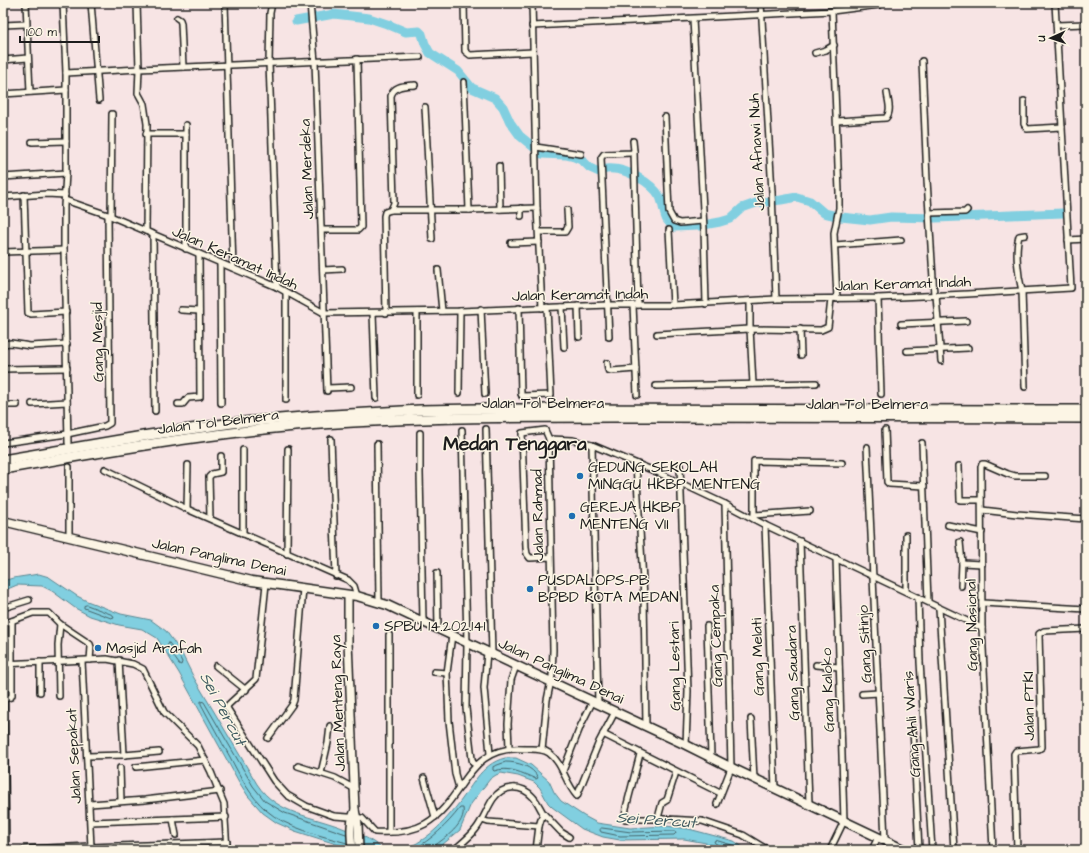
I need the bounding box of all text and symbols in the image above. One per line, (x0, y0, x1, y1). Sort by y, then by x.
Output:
scale bar (20, 18, 99, 44)
north arrow (1031, 18, 1071, 58)
text: 100 m (26, 24, 57, 41)
text: U (1034, 35, 1049, 43)
street label: Jalan Afnawi Nuh (743, 92, 771, 211)
street label: Jalan Merdeka (295, 118, 319, 220)
street label: Jalan Keramat Indah (169, 221, 302, 295)
street label: Jalan Keramat Indah (835, 271, 972, 297)
street label: Jalan Keramat Indah (512, 283, 649, 307)
street label: Gang Mesjid (87, 302, 110, 382)
street label: Jalan Tol Belmera (482, 393, 604, 414)
street label: Jalan Tol Belmera (806, 394, 928, 415)
street label: Jalan Tol Belmera (156, 404, 280, 440)
district label: Medan Tenggara (443, 431, 587, 459)
place label: GEDUNG SEKOLAH MINGGU HKBP MENTENG (588, 457, 761, 495)
street label: Jalan Rahmad (527, 469, 549, 561)
marker: GEDUNG SEKOLAH MINGGU HKBP MENTENG (575, 471, 585, 481)
place label: GEREJA HKBP MENTENG VII (580, 497, 681, 535)
marker: GEREJA HKBP MENTENG VII (567, 511, 577, 521)
street label: Jalan Panglima Denai (150, 533, 289, 583)
place label: PUSDALOPS-PB BPBD KOTA MEDAN (538, 570, 679, 608)
street label: Gang Nasional (961, 579, 984, 671)
marker: PUSDALOPS-PB BPBD KOTA MEDAN (525, 584, 535, 594)
street label: Gang Cempaka (704, 584, 729, 688)
street label: Gang Sitinjo (852, 604, 879, 684)
place label: SPBU 14.202.141 (384, 616, 485, 637)
street label: Gang Melati (746, 617, 771, 696)
street label: Gang Lestari (664, 620, 687, 711)
marker: SPBU 14.202.141 (371, 621, 381, 631)
street label: Gang Saudara (781, 625, 806, 721)
street label: Jalan Panglima Denai (494, 633, 628, 711)
street label: Jalan Menteng Raya (325, 634, 352, 772)
place label: Masjid Arafah (106, 638, 202, 659)
marker: Masjid Arafah (93, 643, 103, 653)
street label: Gang Kaloko (816, 647, 841, 733)
water label: Sei Percut (194, 668, 252, 751)
street label: Gang Ahli Waris (898, 669, 927, 778)
street label: Jalan PTKI (1018, 671, 1040, 741)
street label: Jalan Sepakat (61, 708, 87, 804)
water label: Sei Percut (615, 806, 698, 834)

